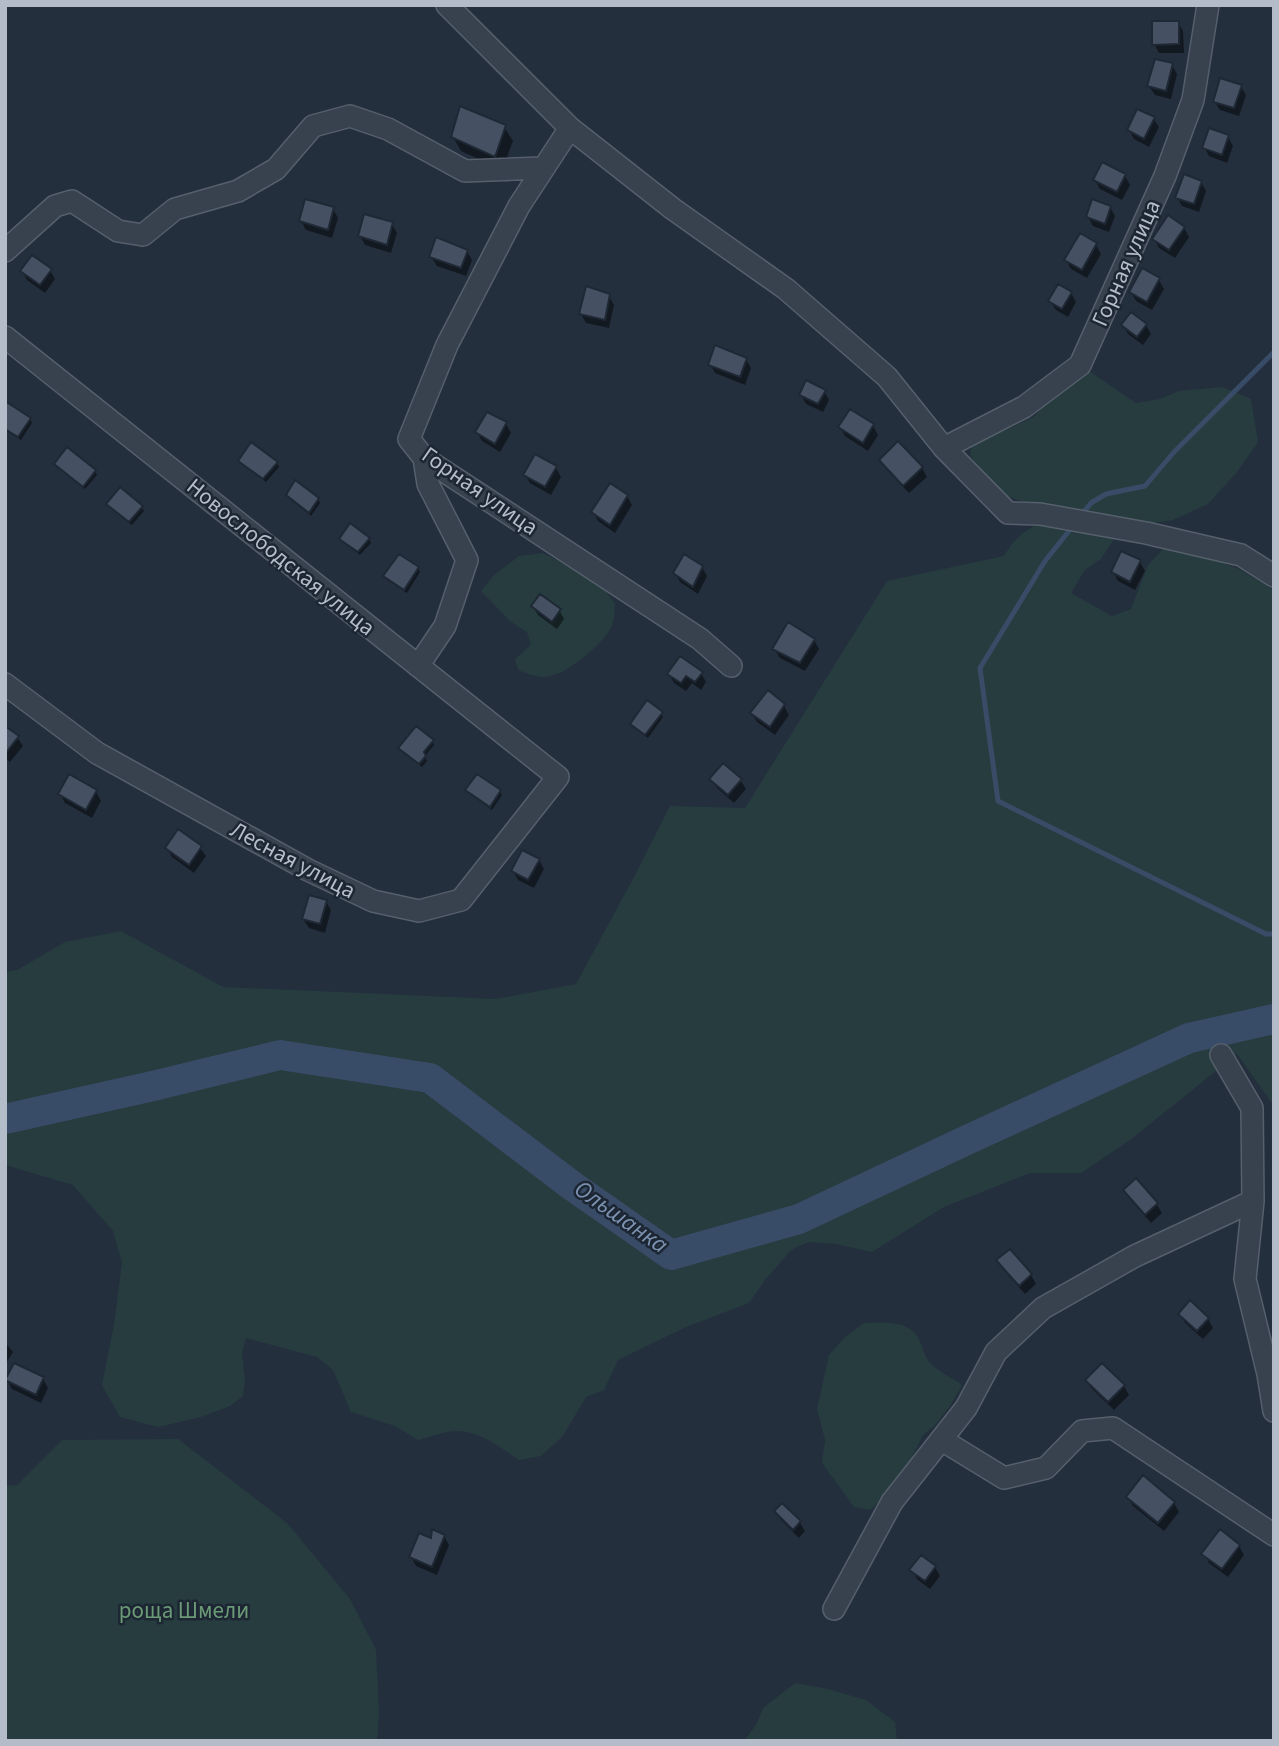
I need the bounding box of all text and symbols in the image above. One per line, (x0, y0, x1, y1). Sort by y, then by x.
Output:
street label: Горная улица (1083, 194, 1169, 332)
street label: Горная улица (415, 439, 545, 543)
street label: Новослободская улица (180, 470, 382, 644)
street label: Лесная улица (224, 813, 362, 907)
water label: Ольшанка (567, 1172, 675, 1262)
park label: роща Шмели (119, 1594, 249, 1627)

